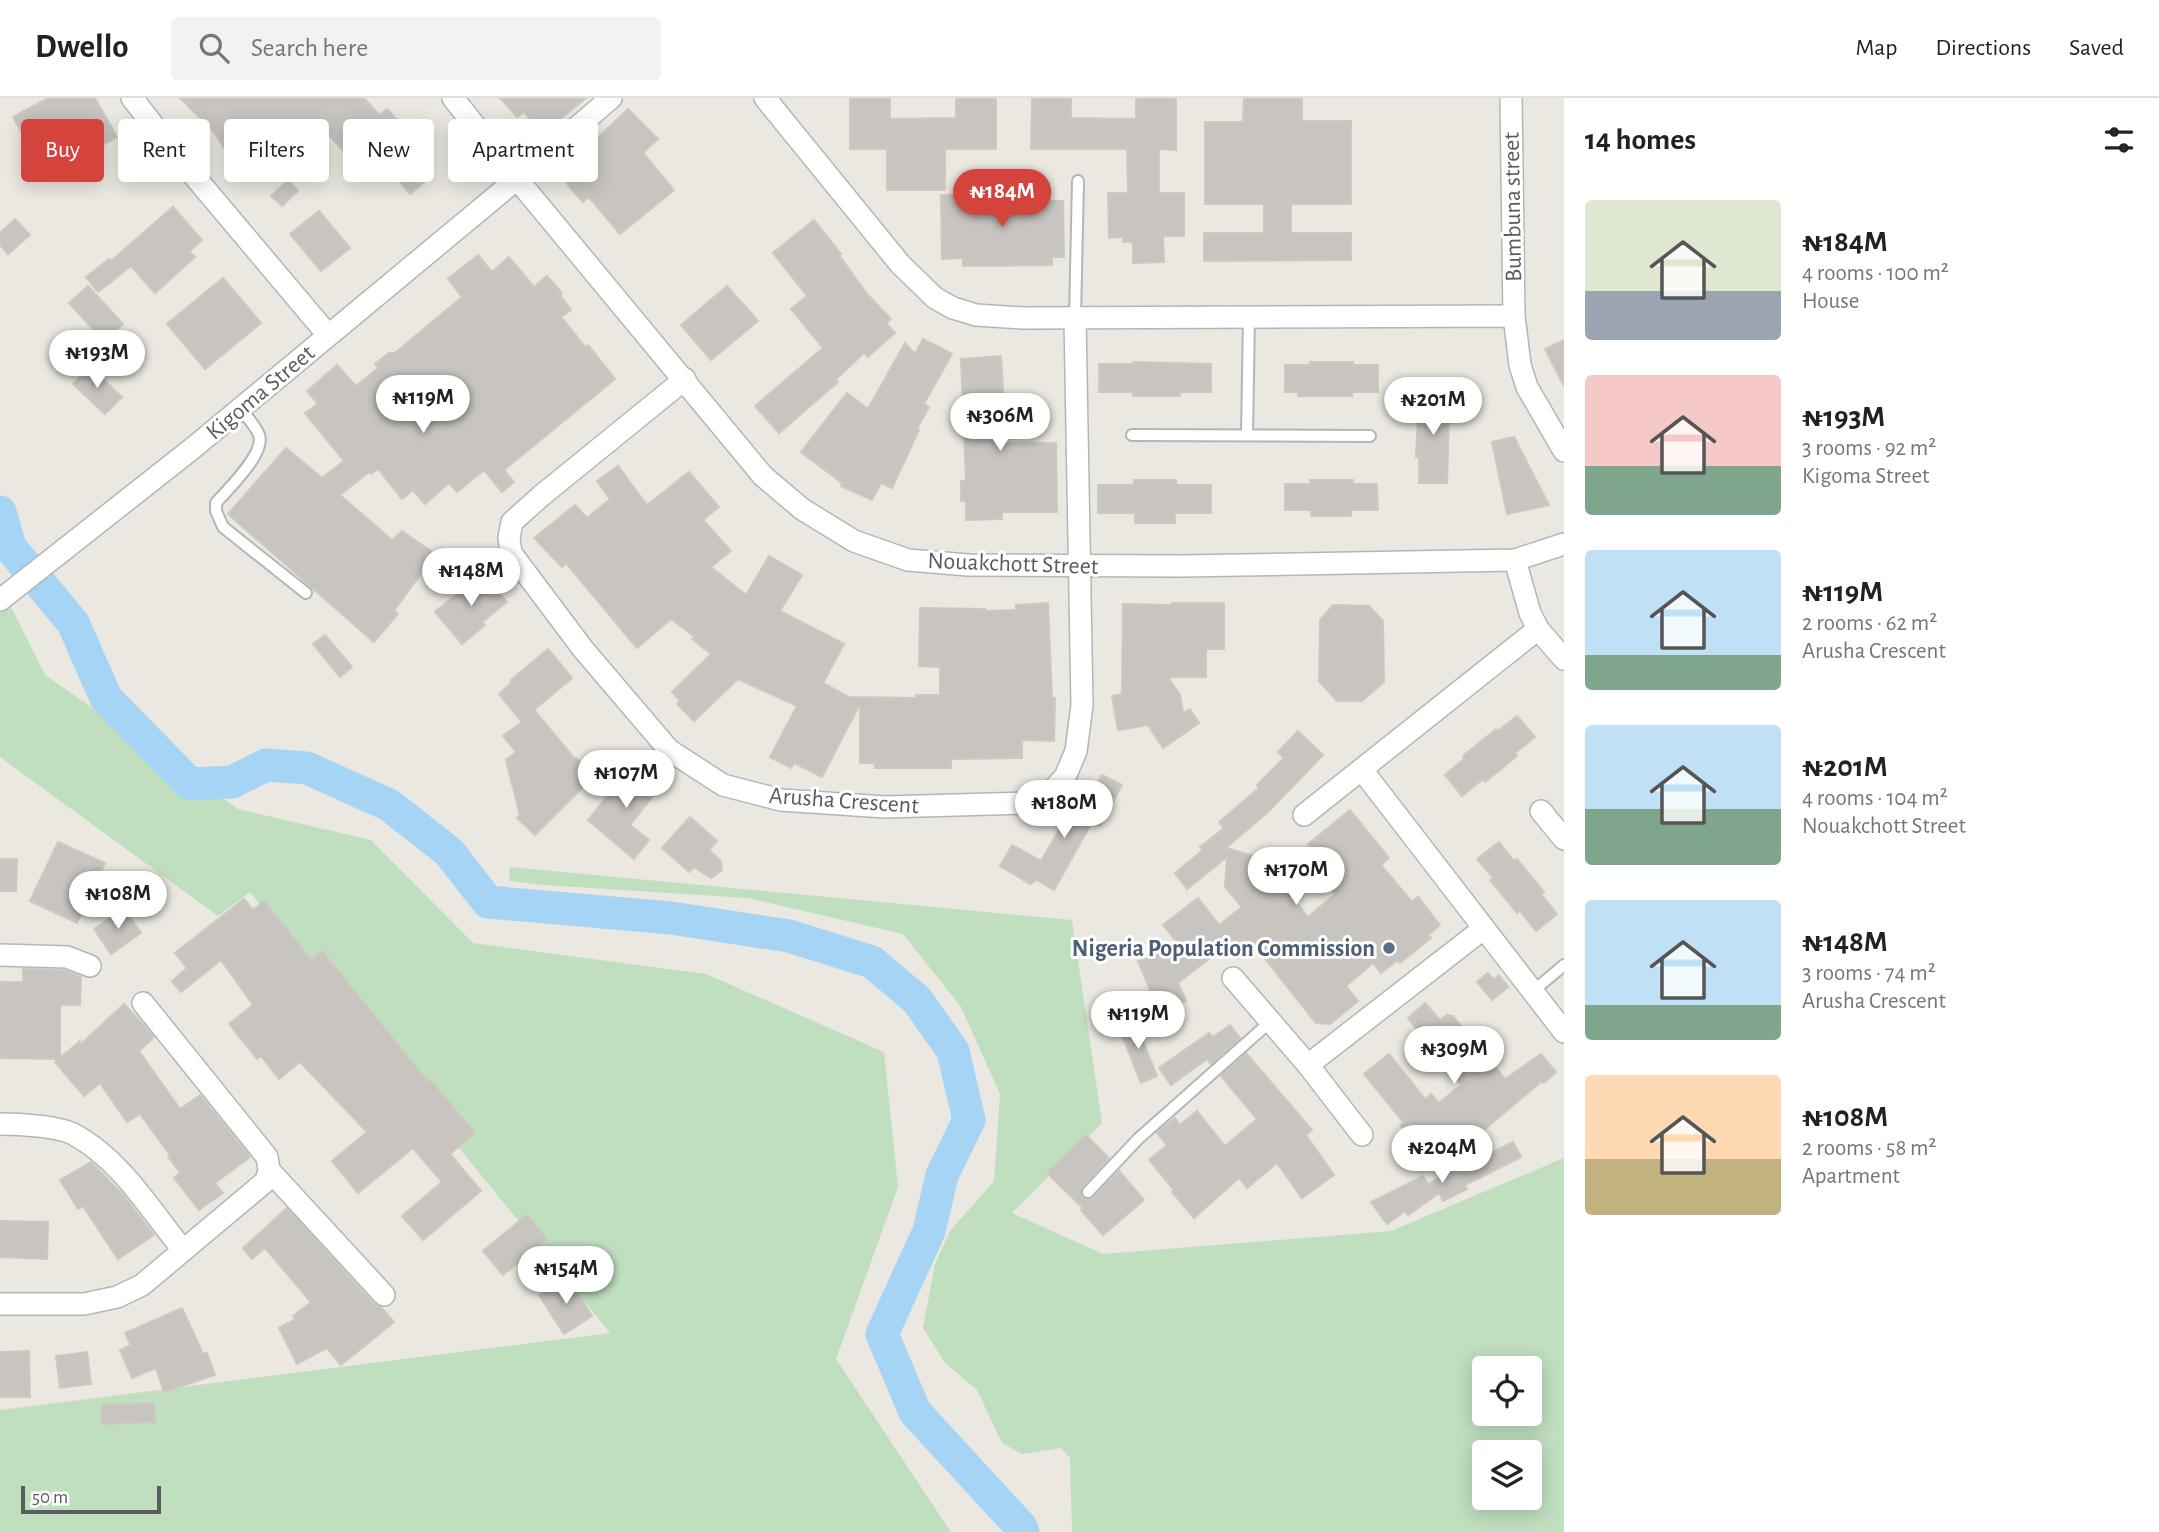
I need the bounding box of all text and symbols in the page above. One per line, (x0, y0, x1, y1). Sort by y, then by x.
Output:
search box (171, 17, 661, 80)
icon: search (195, 29, 233, 67)
text: Dwello (35, 31, 129, 64)
text: Search here (251, 35, 368, 61)
text: Map (1855, 36, 1897, 60)
text: Directions (1935, 36, 2031, 60)
text: Saved (2069, 36, 2124, 60)
chip: Buy (21, 119, 104, 182)
chip: Rent (118, 119, 210, 182)
chip: Filters (224, 119, 329, 182)
chip: New (343, 119, 434, 182)
chip: Apartment (448, 119, 598, 182)
icon: filters (2100, 121, 2138, 159)
text: 14 homes (1585, 125, 1696, 155)
street label: Bumbuna street (1500, 131, 1526, 282)
pin: ₦184M (953, 170, 1051, 229)
text: ₦184M (969, 180, 1035, 203)
text: ₦184M (1802, 227, 1888, 257)
icon: home (1641, 228, 1725, 312)
text: 4 rooms · 100 m² (1802, 262, 1949, 285)
text: House (1802, 290, 1859, 313)
pin: ₦193M (48, 330, 146, 390)
text: ₦193M (65, 341, 129, 364)
street label: Kigoma Street (202, 341, 320, 445)
pin: ₦119M (374, 376, 472, 435)
pin: ₦201M (1384, 378, 1482, 437)
text: ₦119M (392, 386, 454, 409)
text: ₦201M (1400, 388, 1466, 411)
pin: ₦306M (951, 394, 1049, 453)
text: ₦193M (1802, 402, 1885, 432)
icon: home (1641, 403, 1725, 487)
text: ₦306M (966, 404, 1034, 427)
text: 3 rooms · 92 m² (1802, 437, 1936, 460)
text: Kigoma Street (1802, 465, 1929, 488)
pin: ₦148M (422, 548, 520, 608)
street label: Nouakchott Street (927, 549, 1099, 579)
text: ₦148M (438, 559, 504, 582)
text: ₦119M (1802, 577, 1883, 607)
icon: home (1641, 578, 1725, 662)
text: 2 rooms · 62 m² (1802, 612, 1937, 635)
text: Arusha Crescent (1802, 640, 1946, 663)
pin: ₦107M (577, 750, 675, 810)
text: ₦201M (1802, 752, 1888, 782)
icon: home (1641, 753, 1725, 837)
text: ₦107M (594, 761, 658, 784)
pin: ₦180M (1015, 780, 1113, 840)
street label: Arusha Crescent (768, 784, 920, 818)
text: 4 rooms · 104 m² (1802, 787, 1948, 810)
text: ₦180M (1031, 791, 1097, 814)
text: Nouakchott Street (1802, 815, 1966, 838)
pin: ₦170M (1247, 848, 1345, 907)
text: ₦170M (1264, 858, 1328, 881)
pin: ₦108M (69, 872, 167, 931)
text: ₦108M (85, 882, 151, 905)
text: ₦148M (1802, 927, 1888, 957)
icon: home (1641, 928, 1725, 1012)
place label: Nigeria Population Commission (1072, 937, 1375, 961)
marker: Nigeria Population Commission (1381, 940, 1397, 956)
text: 3 rooms · 74 m² (1802, 962, 1936, 985)
text: Arusha Crescent (1802, 990, 1946, 1013)
pin: ₦119M (1089, 992, 1187, 1051)
text: ₦119M (1107, 1002, 1169, 1025)
pin: ₦309M (1405, 1026, 1503, 1086)
text: ₦309M (1420, 1037, 1488, 1060)
text: ₦108M (1802, 1102, 1888, 1132)
icon: home (1641, 1103, 1725, 1187)
pin: ₦204M (1393, 1126, 1491, 1185)
text: ₦204M (1408, 1136, 1476, 1159)
text: 2 rooms · 58 m² (1802, 1137, 1937, 1160)
text: Apartment (1802, 1165, 1900, 1188)
pin: ₦154M (517, 1246, 615, 1306)
text: ₦154M (534, 1257, 598, 1280)
map controls (1472, 1356, 1542, 1510)
button: locate (1472, 1356, 1542, 1426)
button: layers (1472, 1440, 1542, 1510)
scale bar (21, 1483, 161, 1515)
text: 50 m (32, 1488, 68, 1507)

